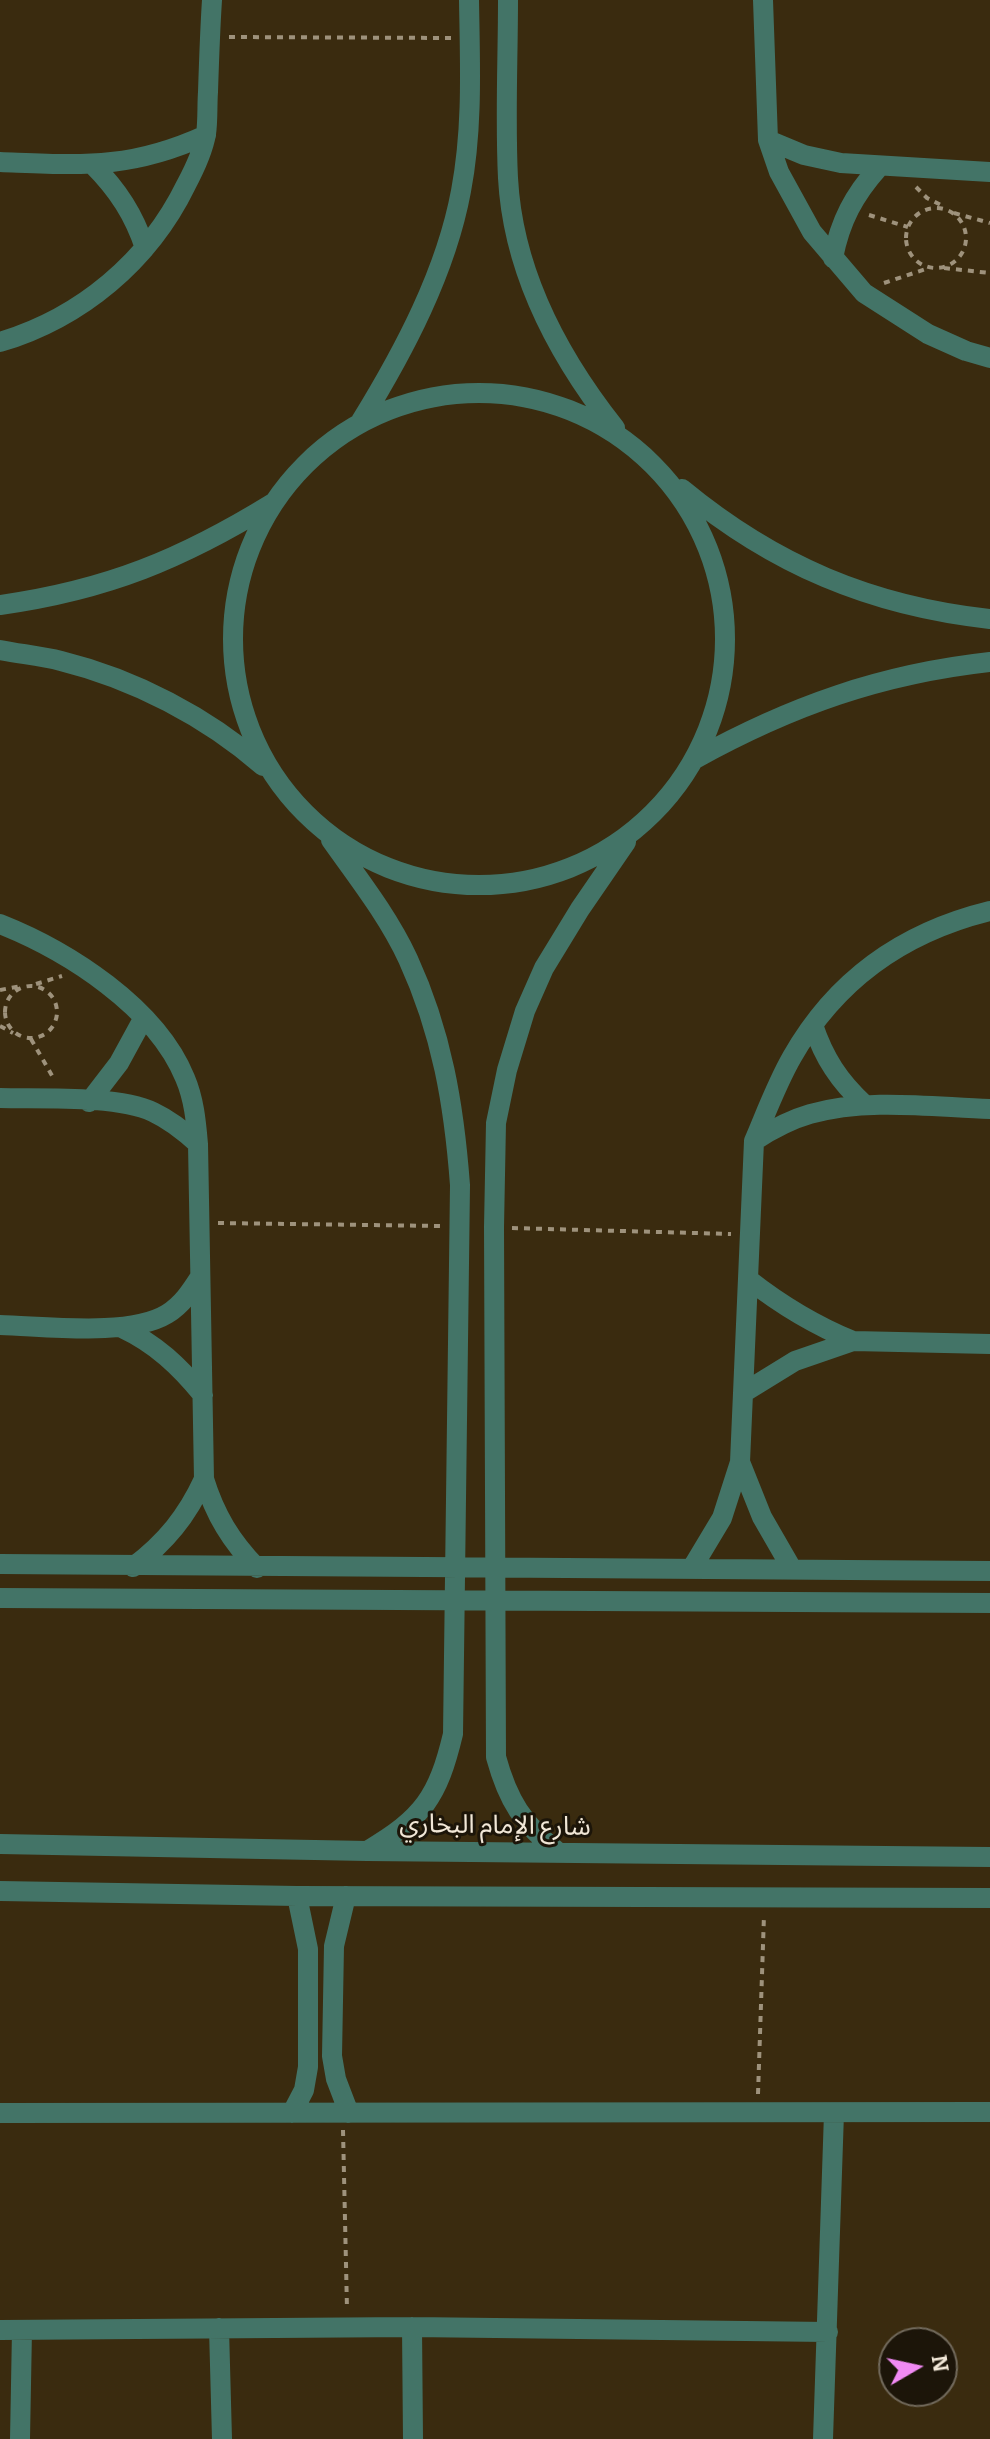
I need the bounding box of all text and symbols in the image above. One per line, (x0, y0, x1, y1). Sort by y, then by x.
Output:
street label: شارع الإمام البخاري (399, 1809, 591, 1843)
north arrow (878, 2327, 958, 2407)
text: N (926, 2353, 955, 2374)

